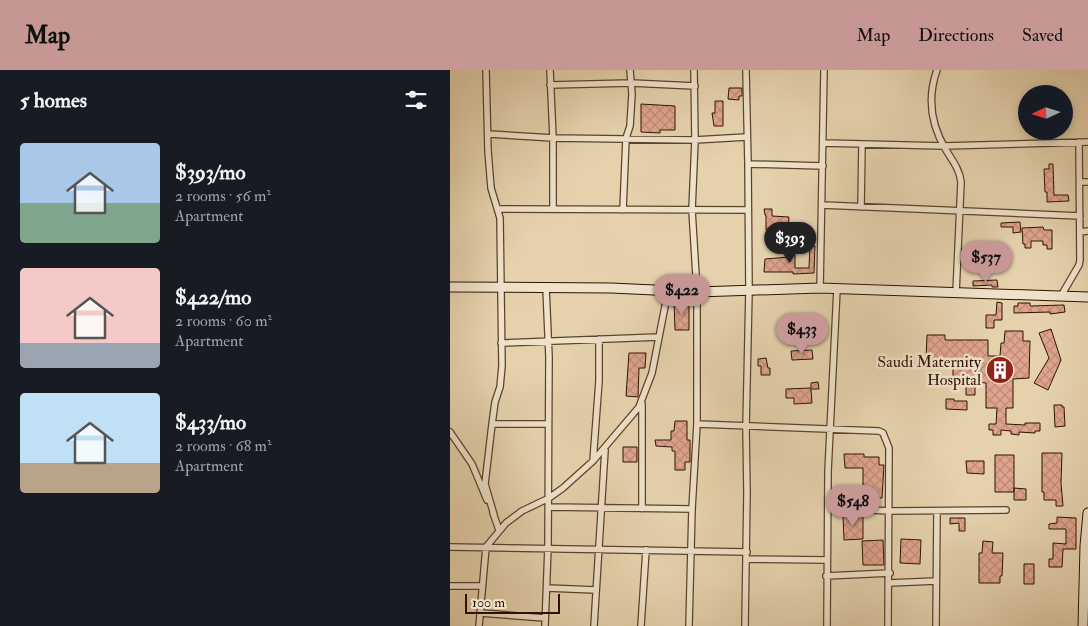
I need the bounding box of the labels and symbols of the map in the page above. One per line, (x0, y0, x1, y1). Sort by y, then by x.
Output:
north arrow (1018, 85, 1072, 140)
pin: $393 (760, 222, 820, 264)
pin: $537 (956, 240, 1016, 283)
pin: $422 (652, 274, 712, 316)
pin: $433 (772, 312, 832, 355)
place label: Saudi Maternity Hospital (877, 352, 982, 391)
building icon: Saudi Maternity Hospital (985, 355, 1015, 385)
pin: $548 (823, 484, 883, 527)
scale bar (465, 591, 560, 614)

